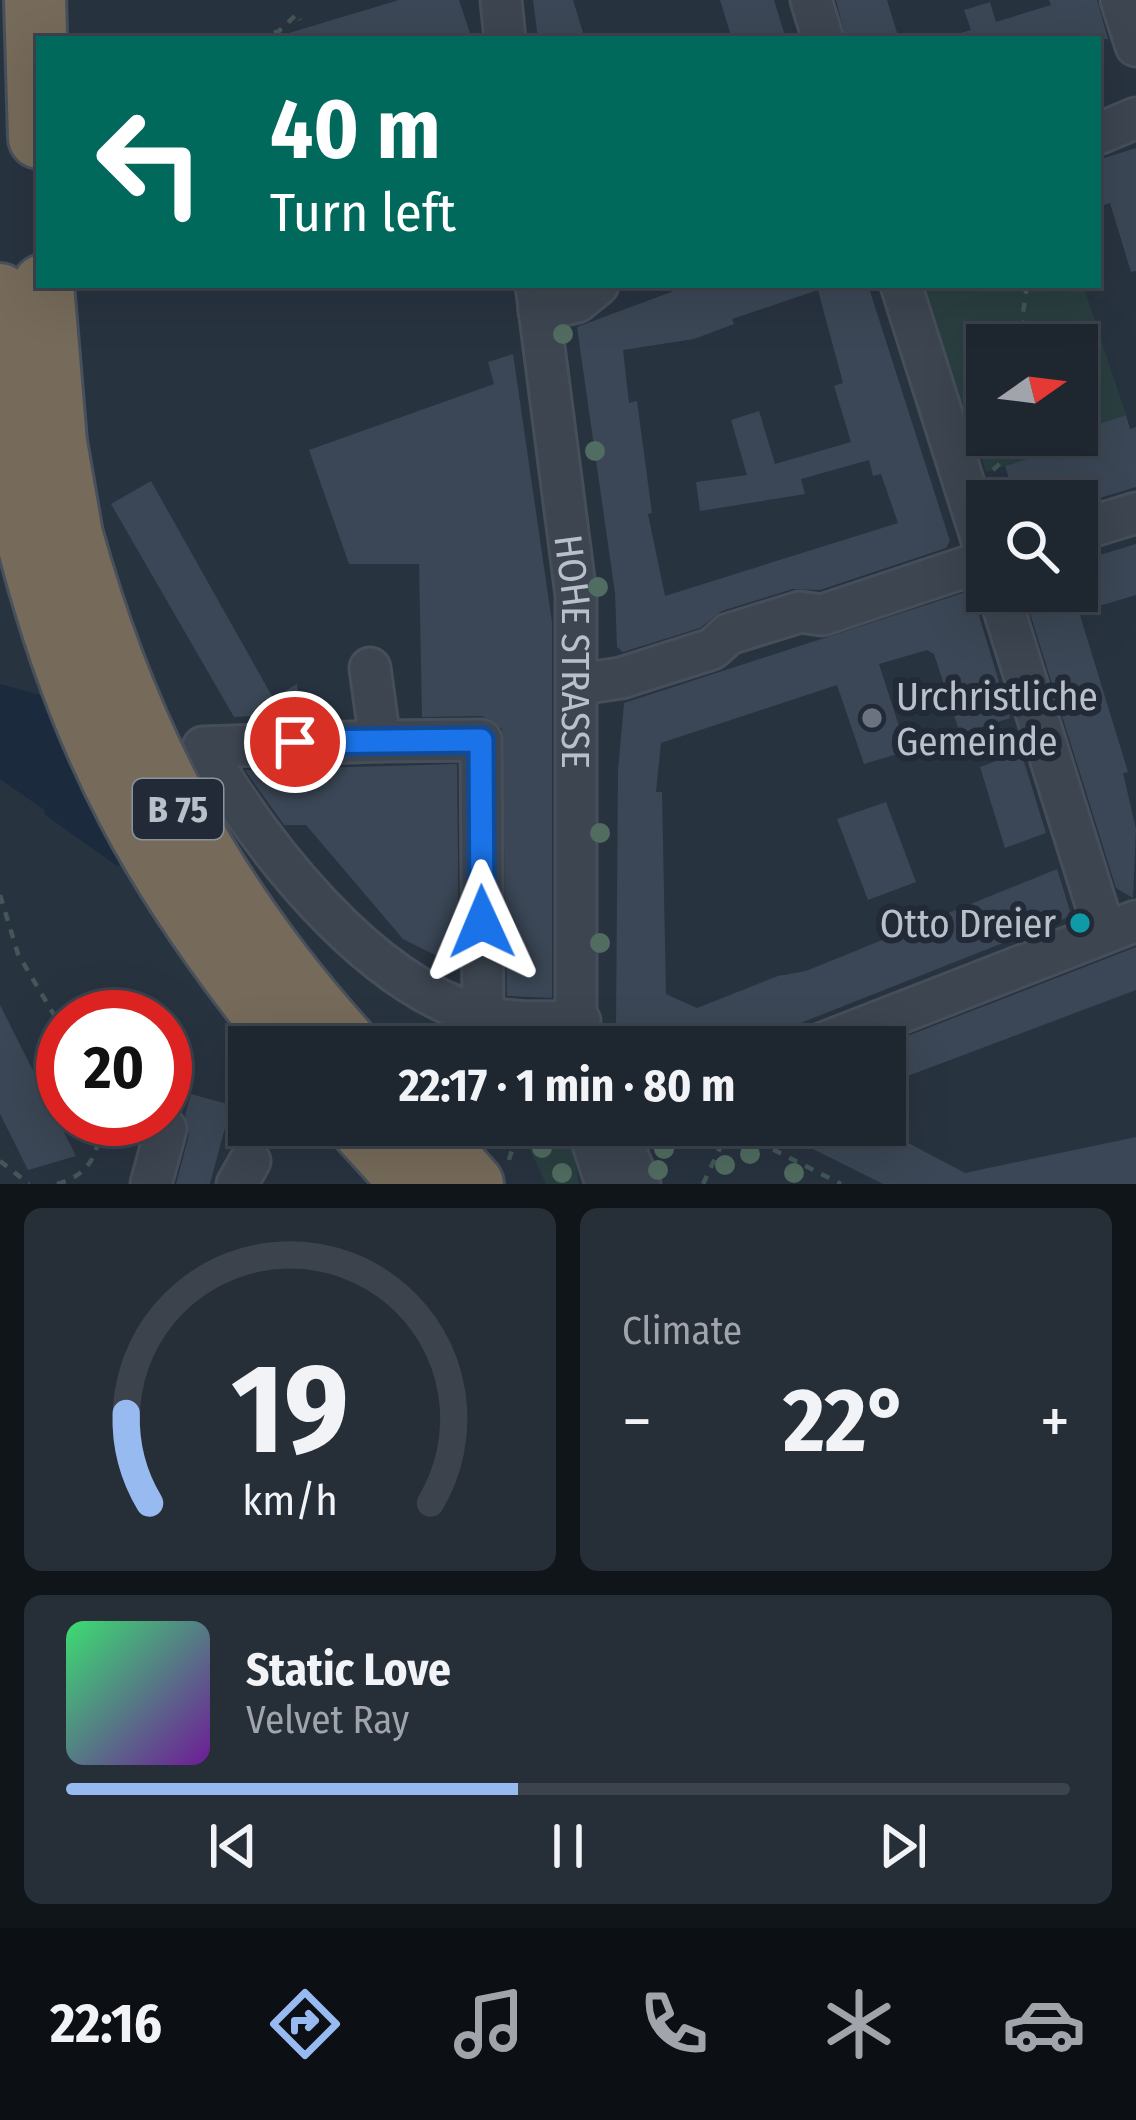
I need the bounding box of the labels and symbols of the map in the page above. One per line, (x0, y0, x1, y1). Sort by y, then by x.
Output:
north arrow (966, 324, 1098, 456)
street label: HOHE STRASSE (544, 532, 599, 769)
place label: Urchristliche Gemeinde (896, 674, 1098, 765)
pin (244, 691, 346, 793)
marker: Urchristliche Gemeinde (859, 705, 885, 731)
road number: B 75 (133, 779, 223, 839)
position arrow (419, 859, 545, 985)
place label: Otto Dreier (880, 901, 1056, 947)
marker: Otto Dreier (1067, 910, 1093, 936)
speed limit sign: 20 (36, 990, 192, 1146)

